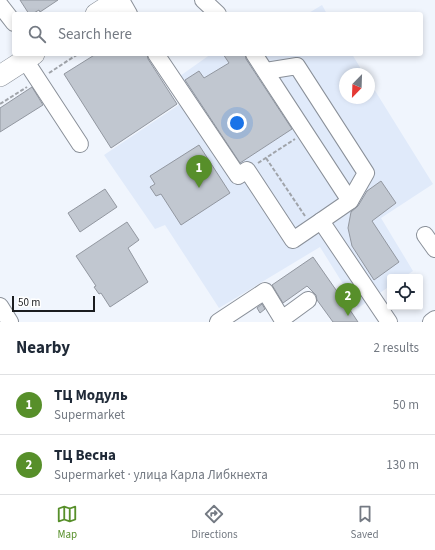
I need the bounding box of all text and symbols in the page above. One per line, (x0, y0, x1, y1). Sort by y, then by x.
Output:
search box (12, 12, 423, 56)
icon: search (26, 23, 48, 45)
text: Search here (58, 24, 132, 45)
north arrow (339, 68, 375, 104)
your location (227, 113, 247, 133)
pin: 1 (186, 155, 212, 188)
map controls (387, 274, 423, 310)
button: locate (387, 274, 423, 310)
pin: 2 (335, 283, 361, 316)
scale bar (12, 294, 95, 313)
text: 50 m (18, 295, 40, 310)
text: Nearby (16, 336, 70, 360)
text: 2 results (374, 339, 419, 357)
text: ТЦ Модуль (54, 385, 128, 406)
text: 1 (26, 396, 32, 414)
text: 50 m (393, 396, 419, 414)
text: Supermarket (54, 406, 125, 424)
text: ТЦ Весна (54, 445, 116, 466)
text: 2 (26, 456, 32, 474)
text: 130 m (386, 456, 419, 474)
text: Supermarket · улица Карла Либкнехта (54, 466, 268, 484)
tab: Map (56, 503, 78, 542)
tab: Directions (191, 503, 238, 542)
tab: Saved (351, 503, 379, 542)

